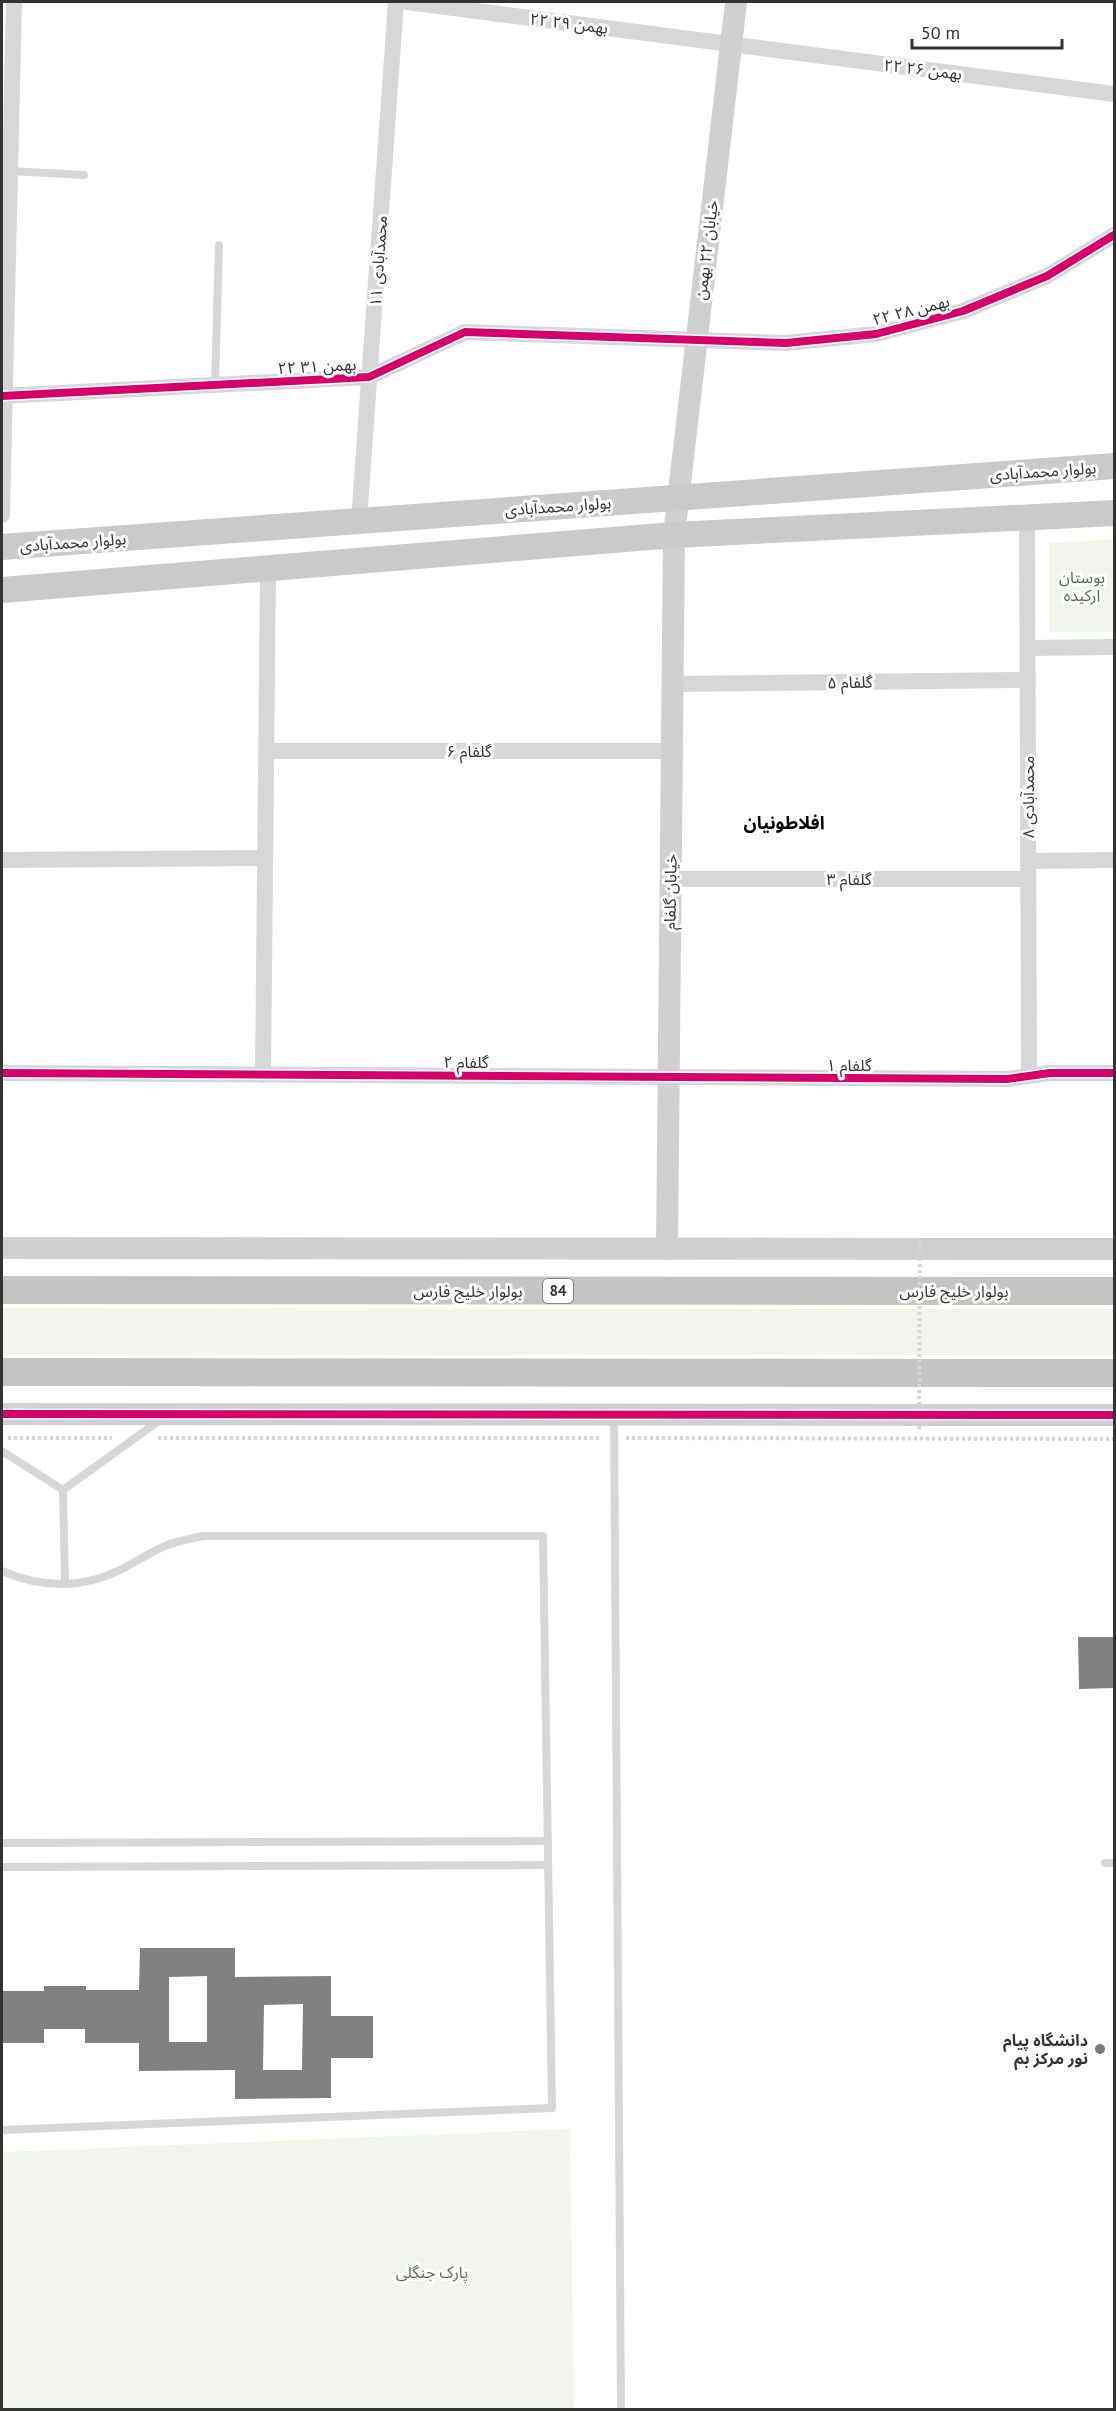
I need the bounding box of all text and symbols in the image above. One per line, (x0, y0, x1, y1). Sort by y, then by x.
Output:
street label: ۲۲ بهمن ۲۹ (529, 8, 609, 38)
scale bar (912, 12, 1062, 50)
text: 50 m (921, 21, 960, 44)
street label: ۲۲ بهمن ۲۶ (883, 54, 963, 84)
street label: خیابان ۲۲ بهمن (690, 199, 722, 301)
street label: محمدآبادی ۱۱ (365, 215, 391, 307)
street label: ۲۲ بهمن ۲۸ (870, 291, 952, 329)
street label: ۲۲ بهمن ۳۱ (277, 354, 357, 378)
street label: بولوار محمدآبادی (989, 457, 1097, 485)
street label: بولوار محمدآبادی (504, 492, 612, 520)
street label: بولوار محمدآبادی (19, 528, 127, 556)
park label: بوستان ارکیده (1059, 567, 1105, 605)
street label: گلفام ۵ (827, 672, 873, 695)
street label: گلفام ۶ (446, 741, 492, 764)
street label: محمدآبادی ۸ (1018, 756, 1038, 838)
district label: افلاطونیان (743, 811, 825, 834)
street label: خیابان گلفام (659, 854, 684, 930)
street label: گلفام ۳ (826, 869, 872, 892)
street label: گلفام ۲ (443, 1052, 489, 1075)
street label: گلفام ۱ (826, 1055, 872, 1078)
road number: 84 (543, 1279, 573, 1303)
street label: بولوار خلیج فارس (414, 1281, 522, 1304)
street label: بولوار خلیج فارس (900, 1281, 1008, 1304)
place label: دانشگاه پیام نور مرکز بم (1003, 2030, 1088, 2071)
marker: دانشگاه پیام نور مرکز بم (1093, 2042, 1107, 2056)
park label: پارک جنگلی (396, 2262, 468, 2283)

